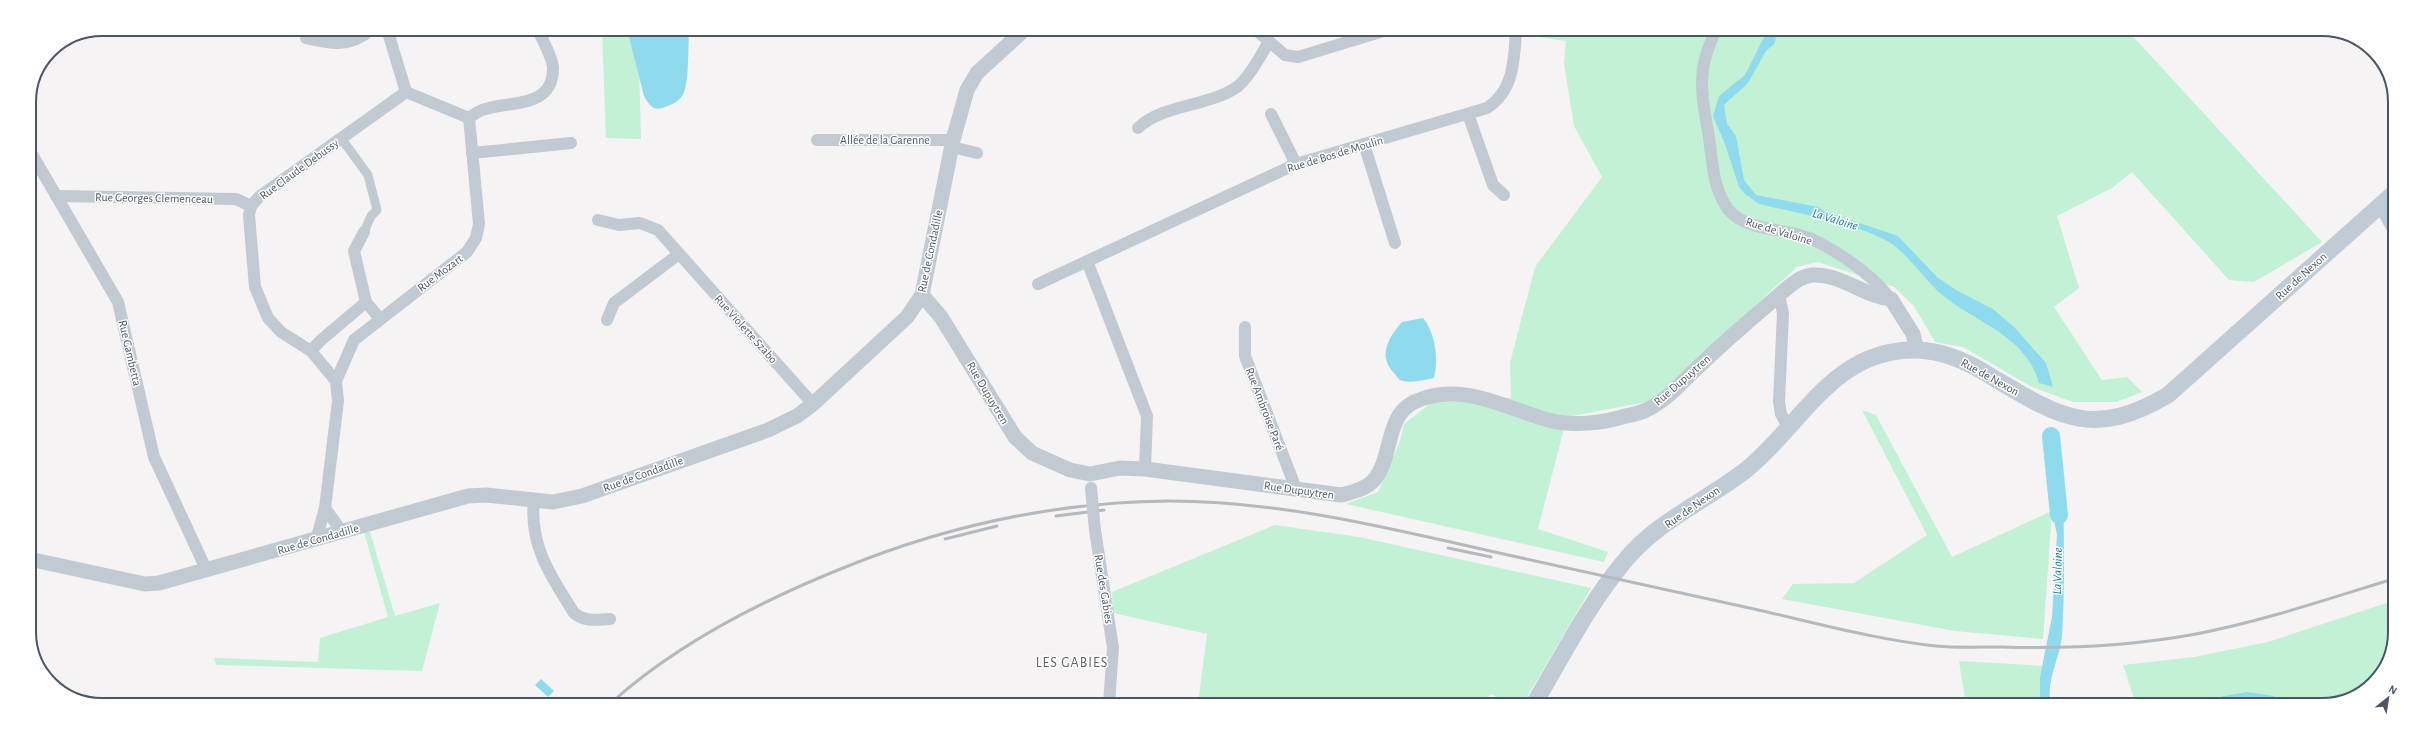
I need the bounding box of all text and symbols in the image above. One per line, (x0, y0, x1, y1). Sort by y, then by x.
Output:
street label: Allée de la Garenne (840, 134, 930, 146)
street label: Rue de Bos de Moulin (1286, 134, 1384, 174)
street label: Rue Claude Debussy (257, 136, 341, 202)
street label: Rue Georges Clemenceau (95, 191, 213, 205)
water label: La Valoine (1811, 207, 1859, 233)
street label: Rue de Condadille (915, 209, 945, 293)
street label: Rue de Valoine (1744, 215, 1814, 247)
street label: Rue de Nexon (2273, 250, 2329, 302)
street label: Rue Mozart (415, 252, 465, 294)
street label: Rue Violette Szabo (712, 293, 780, 366)
street label: Rue Gambetta (117, 319, 143, 387)
street label: Rue Dupuytren (1651, 352, 1713, 408)
street label: Rue de Nexon (1959, 356, 2021, 398)
street label: Rue Dupuytren (964, 360, 1011, 427)
street label: Rue Ambroise Paré (1244, 366, 1286, 452)
street label: Rue de Condadille (601, 454, 685, 494)
street label: Rue Dupuytren (1263, 479, 1335, 502)
street label: Rue de Nexon (1662, 484, 1722, 530)
street label: Rue de Condadille (276, 522, 360, 556)
water label: La Valoine (2051, 547, 2065, 595)
street label: Rue des Gabies (1093, 554, 1115, 624)
district label: LES GABIES (1036, 656, 1108, 670)
north arrow (2368, 678, 2408, 718)
text: N (2387, 683, 2399, 696)

